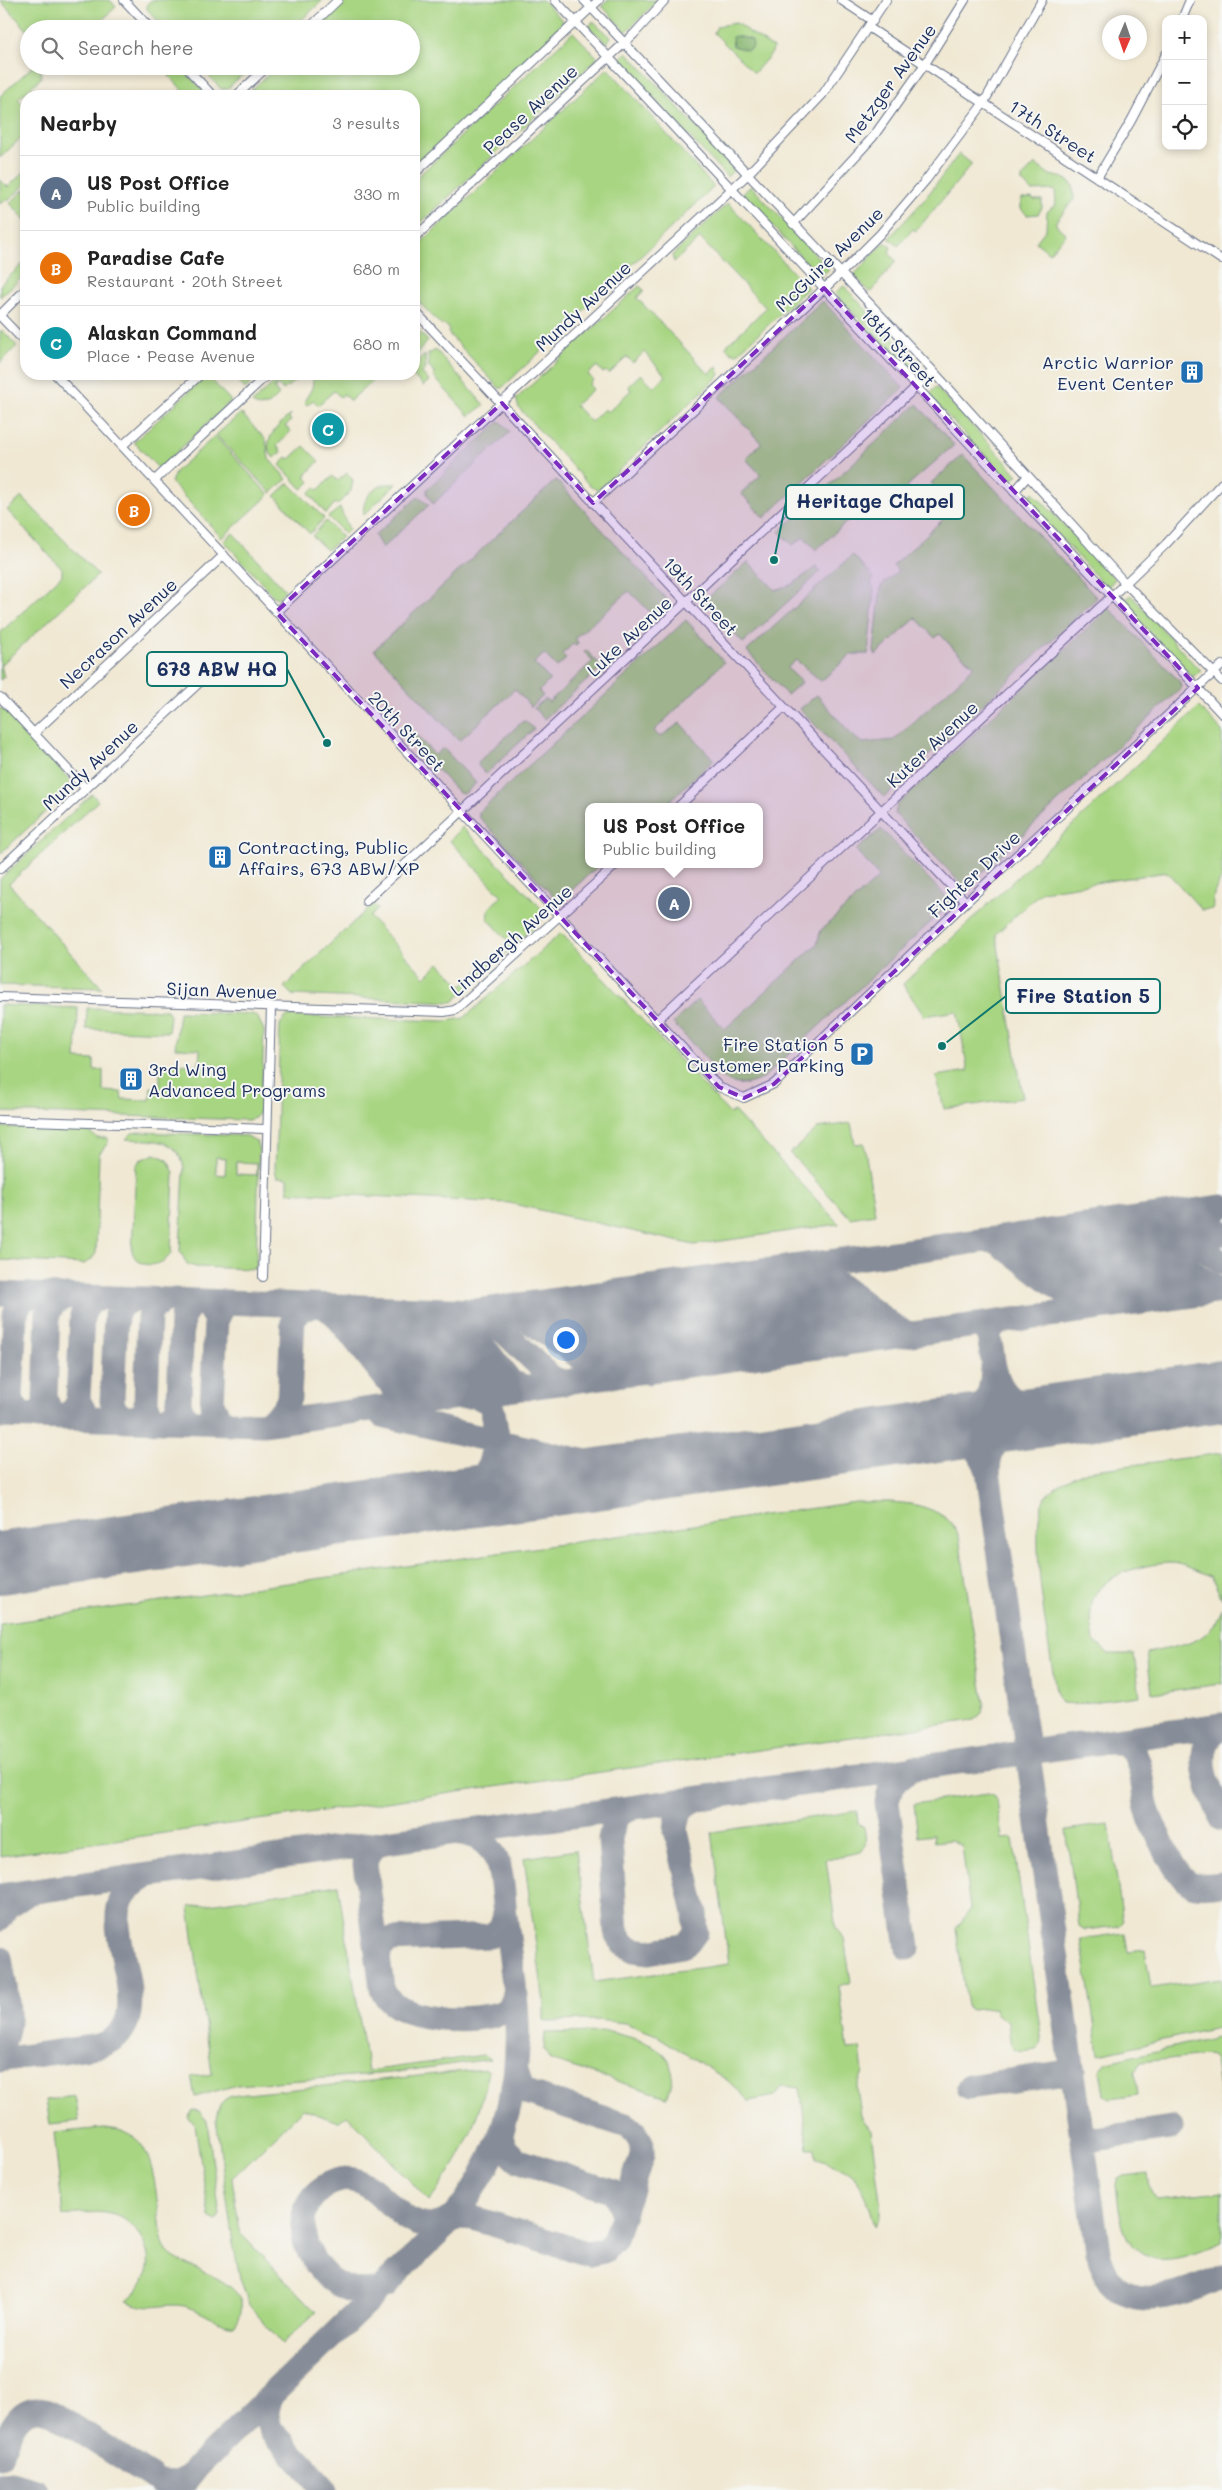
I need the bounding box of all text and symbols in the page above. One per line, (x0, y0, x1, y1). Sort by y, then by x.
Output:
north arrow (1102, 15, 1147, 60)
map controls (1162, 15, 1207, 150)
button: + (1162, 15, 1207, 60)
street label: Metzger Avenue (839, 18, 941, 148)
search box (20, 20, 420, 75)
icon: search (38, 34, 66, 62)
text: Search here (78, 35, 194, 60)
street label: Pease Avenue (477, 59, 583, 159)
button: − (1162, 60, 1207, 105)
street label: 17th Street (1005, 94, 1101, 168)
button: locate (1162, 105, 1207, 150)
text: Nearby (40, 109, 117, 136)
text: 3 results (332, 112, 400, 133)
text: US Post Office (87, 170, 229, 195)
text: A (50, 183, 62, 204)
text: 330 m (354, 183, 400, 204)
text: Public building (87, 195, 200, 216)
street label: McGuire Avenue (770, 201, 888, 317)
text: Paradise Cafe (87, 245, 225, 270)
street label: Mundy Avenue (530, 255, 636, 357)
text: B (51, 258, 61, 279)
text: 680 m (353, 258, 400, 279)
text: Restaurant · 20th Street (87, 270, 283, 291)
street label: 18th Street (856, 302, 942, 392)
text: Alaskan Command (87, 320, 257, 345)
text: C (50, 333, 62, 354)
text: 680 m (353, 333, 400, 354)
text: Place · Pease Avenue (87, 345, 255, 366)
place label: Arctic Warrior Event Center (1042, 350, 1174, 395)
building icon: Arctic Warrior Event Center (1179, 359, 1205, 385)
pin: C (312, 410, 344, 448)
callout: Heritage Chapel (786, 485, 964, 519)
text: Heritage Chapel (796, 488, 954, 513)
pin: B (118, 491, 150, 529)
street label: 19th Street (658, 551, 744, 641)
street label: Necrason Avenue (54, 572, 182, 694)
street label: Luke Avenue (581, 590, 677, 682)
callout: 673 ABW HQ (147, 652, 287, 686)
text: 673 ABW HQ (157, 656, 277, 681)
street label: 20th Street (363, 685, 451, 777)
street label: Kuter Avenue (881, 695, 983, 793)
street label: Mundy Avenue (37, 714, 143, 816)
popup (585, 803, 763, 868)
text: US Post Office (603, 813, 745, 838)
street label: Fighter Drive (923, 825, 1025, 923)
place label: Contracting, Public Affairs, 673 ABW/XP (238, 835, 419, 880)
text: Public building (603, 838, 716, 859)
building icon: Contracting, Public Affairs, 673 ABW/XP (207, 844, 233, 870)
street label: Lindbergh Avenue (445, 879, 577, 1001)
pin: A (658, 884, 690, 922)
street label: Sijan Avenue (166, 976, 278, 1004)
callout: Fire Station 5 (1006, 979, 1160, 1013)
text: Fire Station 5 (1016, 983, 1150, 1008)
place label: Fire Station 5 Customer Parking (687, 1032, 844, 1077)
parking icon: Fire Station 5 Customer Parking (849, 1041, 875, 1067)
place label: 3rd Wing Advanced Programs (148, 1057, 326, 1102)
building icon: 3rd Wing Advanced Programs (118, 1066, 144, 1092)
your location (553, 1327, 579, 1353)

